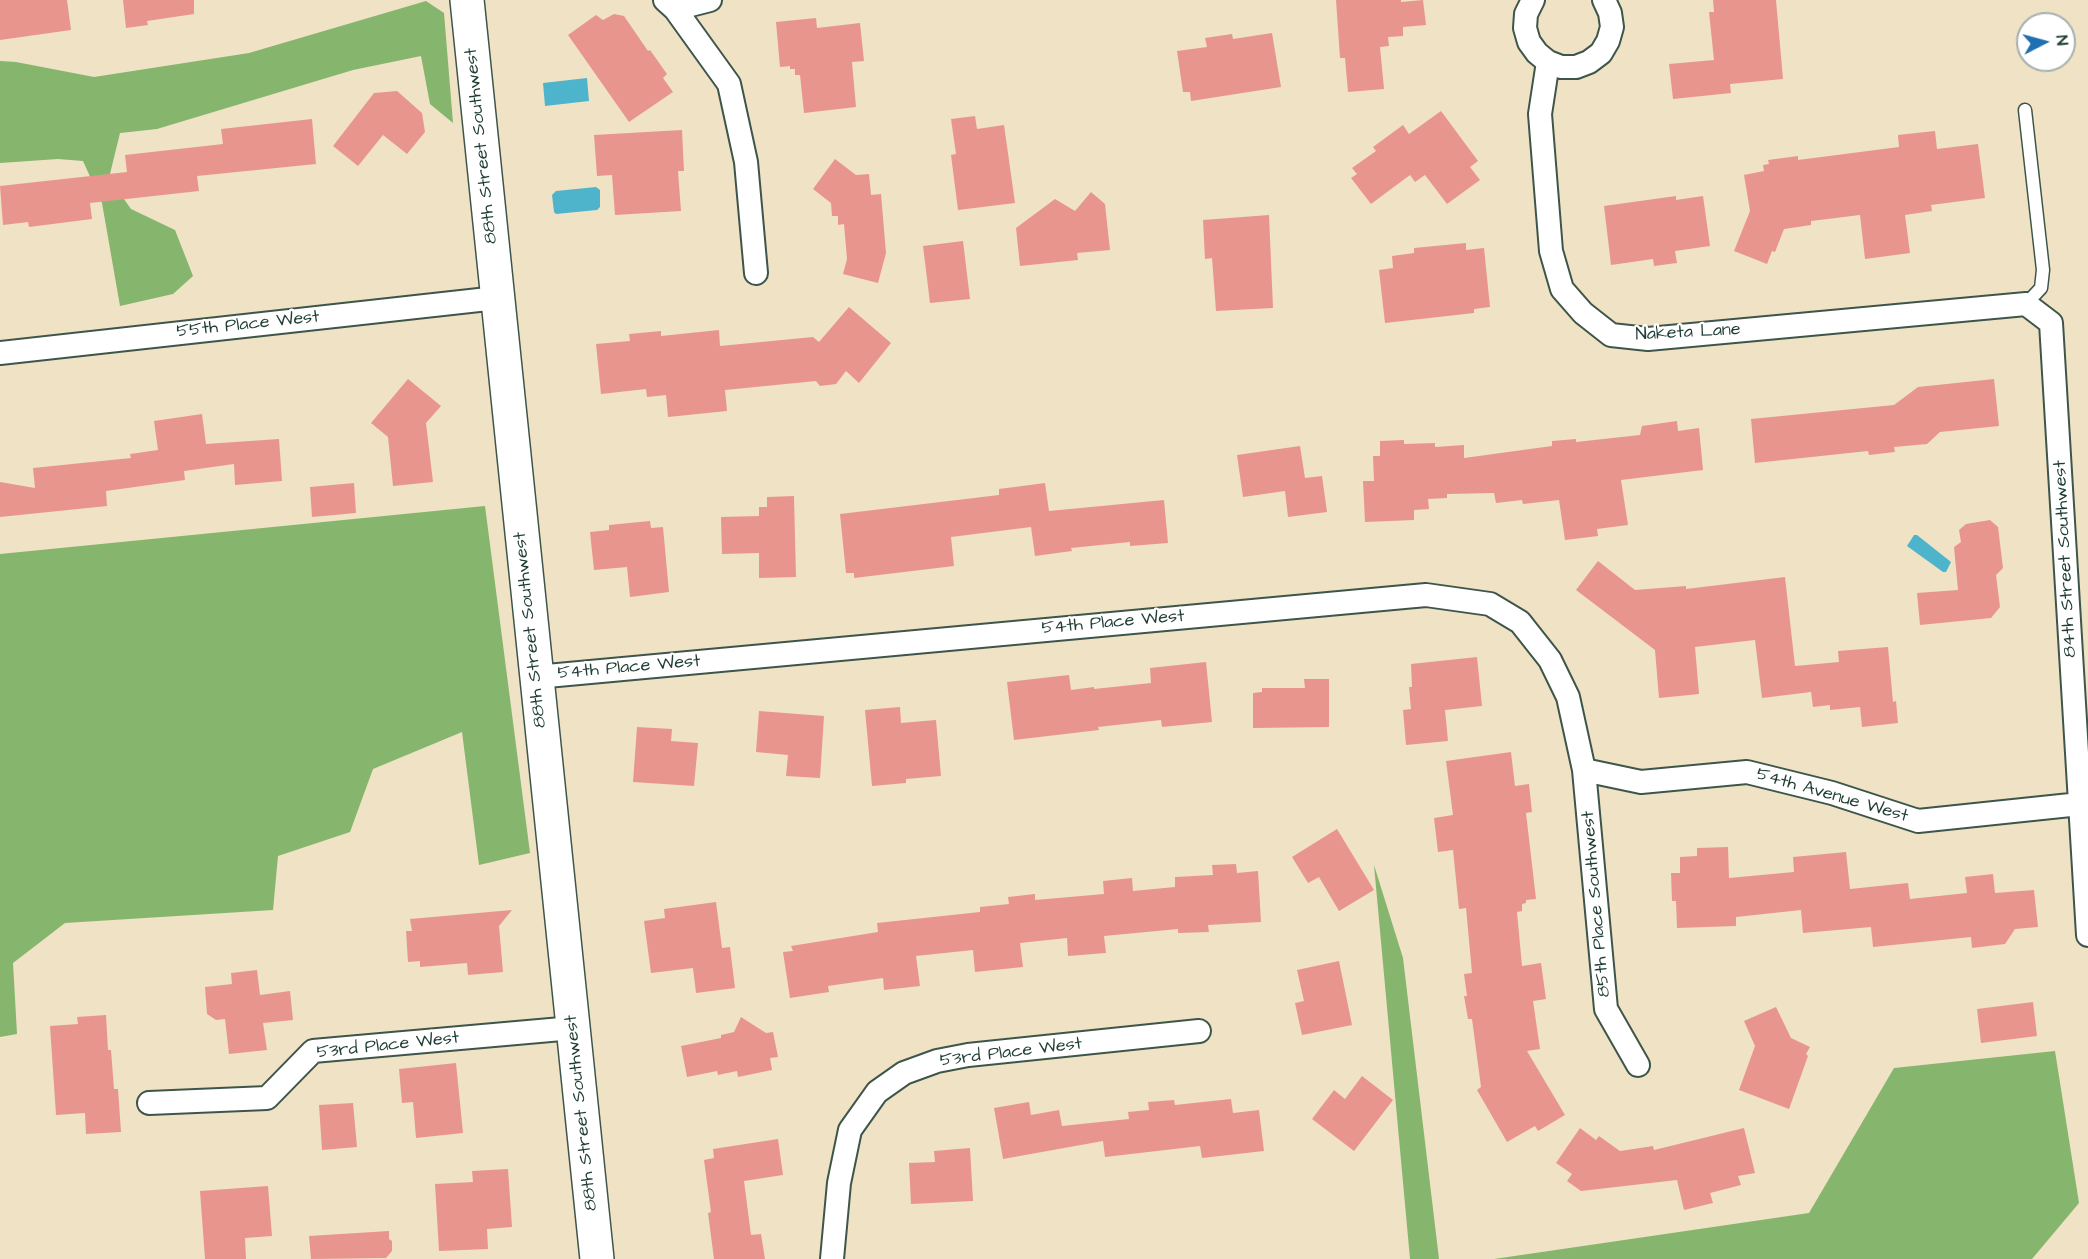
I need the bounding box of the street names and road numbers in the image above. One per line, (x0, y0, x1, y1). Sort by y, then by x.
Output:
street label: 88th Street Southwest (461, 47, 503, 245)
street label: 55th Place West (175, 307, 321, 343)
street label: Naketa Lane (1635, 319, 1741, 347)
street label: 84th Street Southwest (2050, 460, 2082, 658)
street label: 88th Street Southwest (510, 531, 552, 729)
street label: 54th Place West (1041, 606, 1185, 640)
street label: 54th Place West (557, 651, 701, 685)
street label: 54th Avenue West (1754, 764, 1910, 828)
street label: 85th Place Southwest (1578, 810, 1616, 998)
street label: 88th Street Southwest (561, 1014, 603, 1212)
street label: 53rd Place West (316, 1028, 460, 1064)
street label: 53rd Place West (939, 1034, 1083, 1072)

